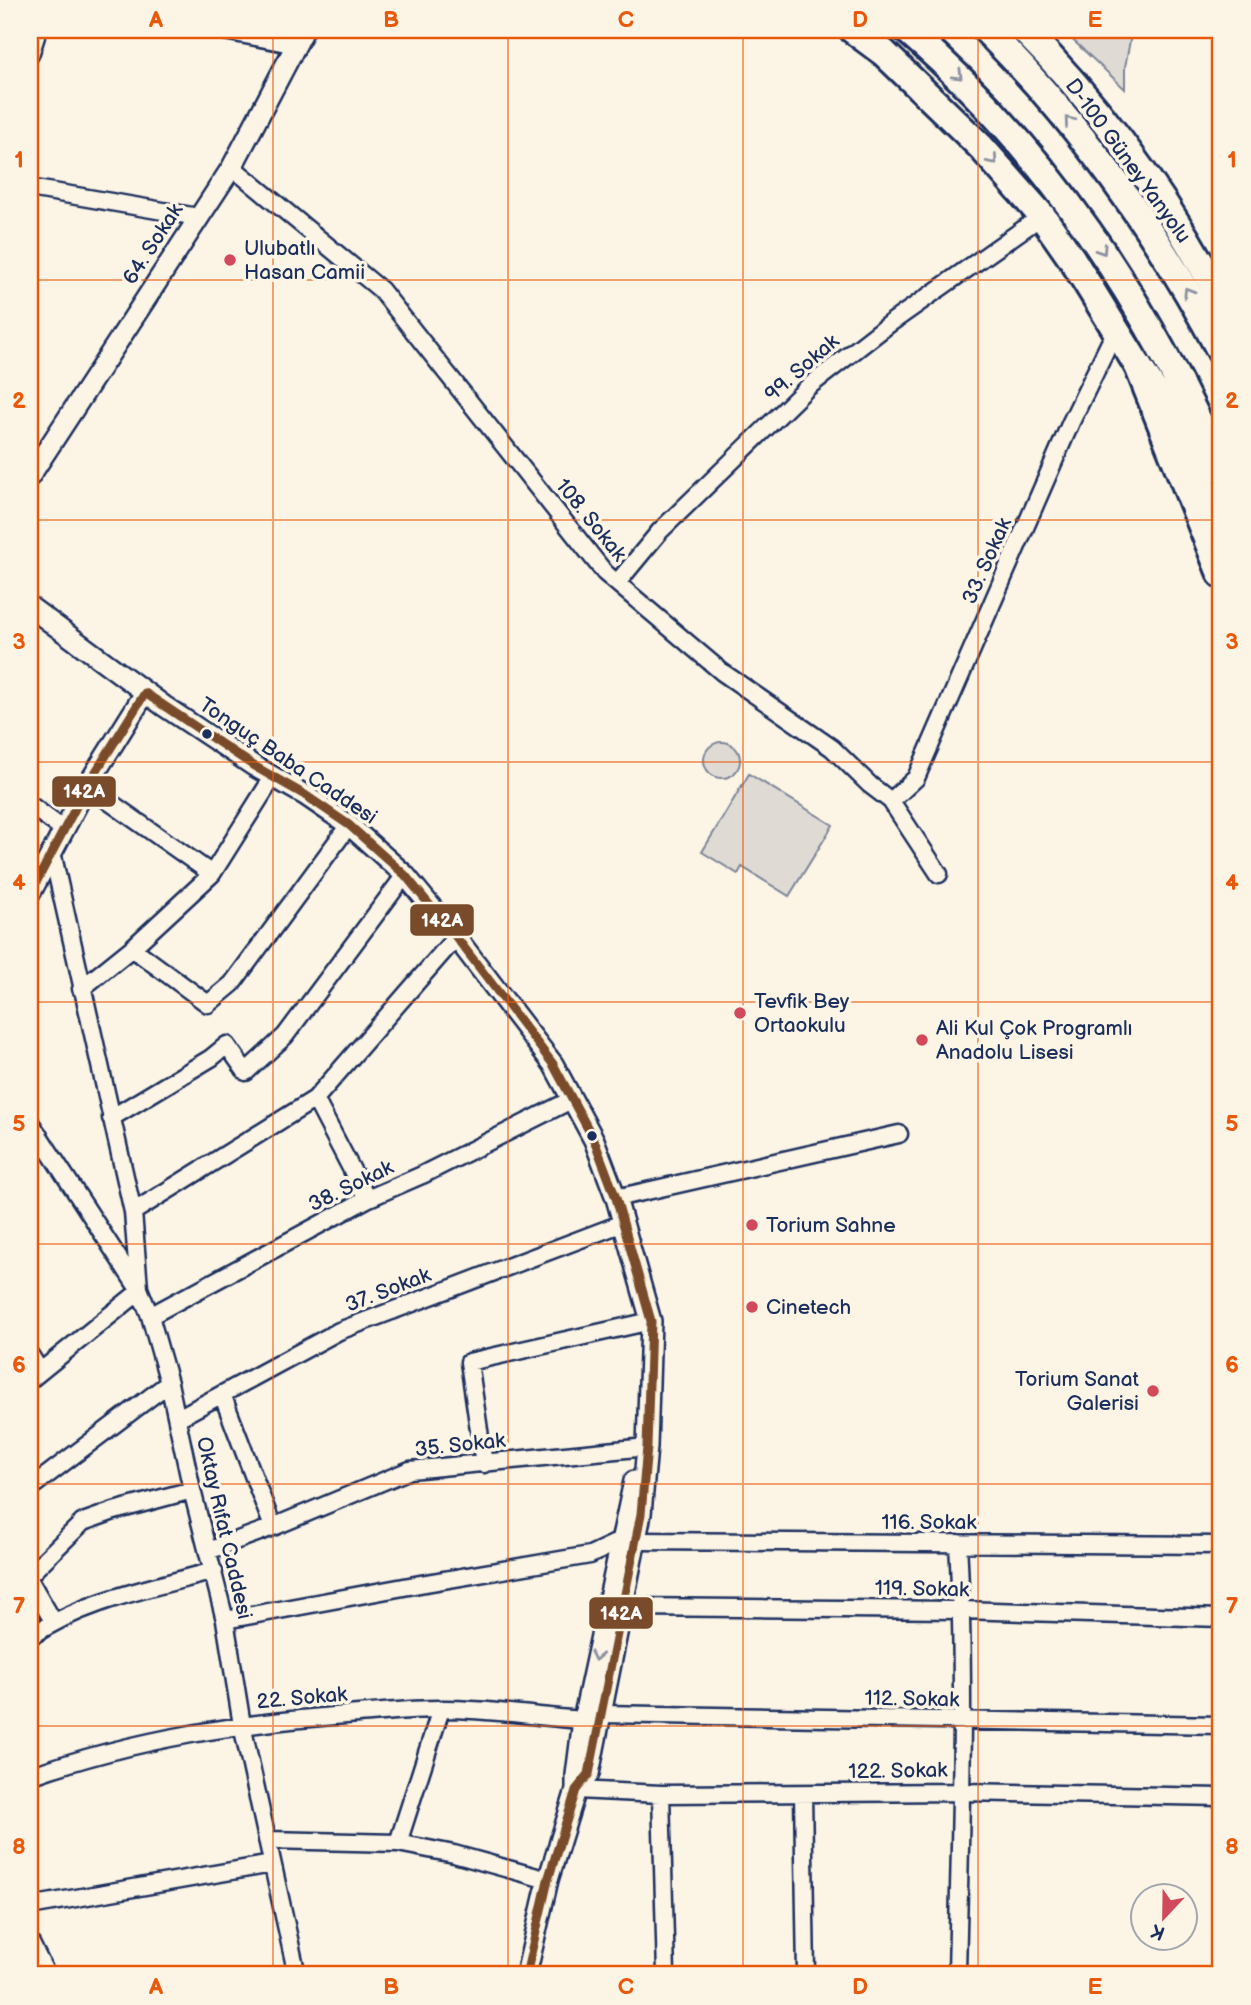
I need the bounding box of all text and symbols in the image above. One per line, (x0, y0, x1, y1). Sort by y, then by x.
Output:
text: A (148, 6, 164, 34)
text: B (383, 6, 399, 34)
text: C (618, 6, 634, 34)
text: D (852, 6, 868, 34)
text: E (1088, 6, 1103, 34)
one-way arrow (950, 67, 963, 80)
street label: D-100 Güney Yanyolu (1060, 74, 1196, 248)
one-way arrow (1065, 116, 1077, 129)
text: 1 (14, 146, 24, 174)
text: 1 (1227, 146, 1237, 174)
one-way arrow (984, 151, 997, 164)
street label: 64. Sokak (118, 198, 189, 289)
place label: Ulubatlı Hasan Camii (244, 236, 365, 285)
one-way arrow (1094, 243, 1107, 256)
marker: Ulubatlı Hasan Camii (222, 252, 238, 268)
one-way arrow (1183, 287, 1196, 300)
street label: 99. Sokak (760, 328, 845, 407)
text: 2 (12, 387, 26, 415)
text: 2 (1225, 387, 1239, 415)
street label: 108. Sokak (550, 474, 632, 567)
street label: 33. Sokak (957, 513, 1017, 608)
text: 3 (12, 628, 26, 656)
text: 3 (1225, 628, 1239, 656)
street label: Tonguç Baba Caddesi (194, 692, 382, 830)
unlabelled marker (200, 727, 214, 741)
line badge: 142A (51, 775, 117, 808)
text: 142A (63, 781, 105, 804)
text: 4 (12, 869, 26, 897)
text: 4 (1225, 869, 1239, 897)
line badge: 142A (409, 903, 475, 937)
text: 142A (421, 910, 463, 933)
place label: Tevfik Bey Ortaokulu (754, 989, 850, 1038)
marker: Tevfik Bey Ortaokulu (732, 1005, 748, 1021)
place label: Ali Kul Çok Programlı Anadolu Lisesi (936, 1016, 1133, 1065)
marker: Ali Kul Çok Programlı Anadolu Lisesi (914, 1032, 930, 1048)
text: 5 (12, 1110, 26, 1138)
text: 5 (1225, 1110, 1239, 1138)
unlabelled marker (585, 1129, 599, 1143)
street label: 38. Sokak (305, 1154, 398, 1217)
place label: Torium Sahne (766, 1213, 896, 1238)
marker: Torium Sahne (744, 1217, 760, 1233)
street label: 37. Sokak (342, 1262, 435, 1318)
place label: Cinetech (766, 1295, 851, 1320)
marker: Cinetech (744, 1299, 760, 1315)
text: 6 (12, 1351, 26, 1379)
text: 6 (1225, 1351, 1239, 1379)
place label: Torium Sanat Galerisi (1015, 1367, 1140, 1416)
marker: Torium Sanat Galerisi (1145, 1383, 1161, 1399)
street label: 35. Sokak (413, 1428, 507, 1462)
street label: Oktay Rıfat Caddesi (191, 1434, 257, 1622)
street label: 116. Sokak (881, 1510, 977, 1535)
street label: 119. Sokak (875, 1576, 970, 1602)
text: 7 (13, 1592, 26, 1620)
text: 7 (1226, 1592, 1239, 1620)
line badge: 142A (588, 1596, 654, 1630)
text: 142A (600, 1603, 642, 1626)
one-way arrow (590, 1650, 605, 1662)
street label: 22. Sokak (256, 1682, 349, 1714)
street label: 112. Sokak (864, 1686, 960, 1712)
street label: 122. Sokak (848, 1758, 948, 1784)
text: 8 (12, 1833, 26, 1861)
text: 8 (1225, 1833, 1239, 1861)
north arrow (1128, 1882, 1198, 1952)
text: K (1148, 1918, 1168, 1944)
text: A (148, 1973, 164, 2001)
text: B (383, 1973, 399, 2001)
text: C (618, 1973, 634, 2001)
text: D (852, 1973, 868, 2001)
text: E (1088, 1973, 1103, 2001)

